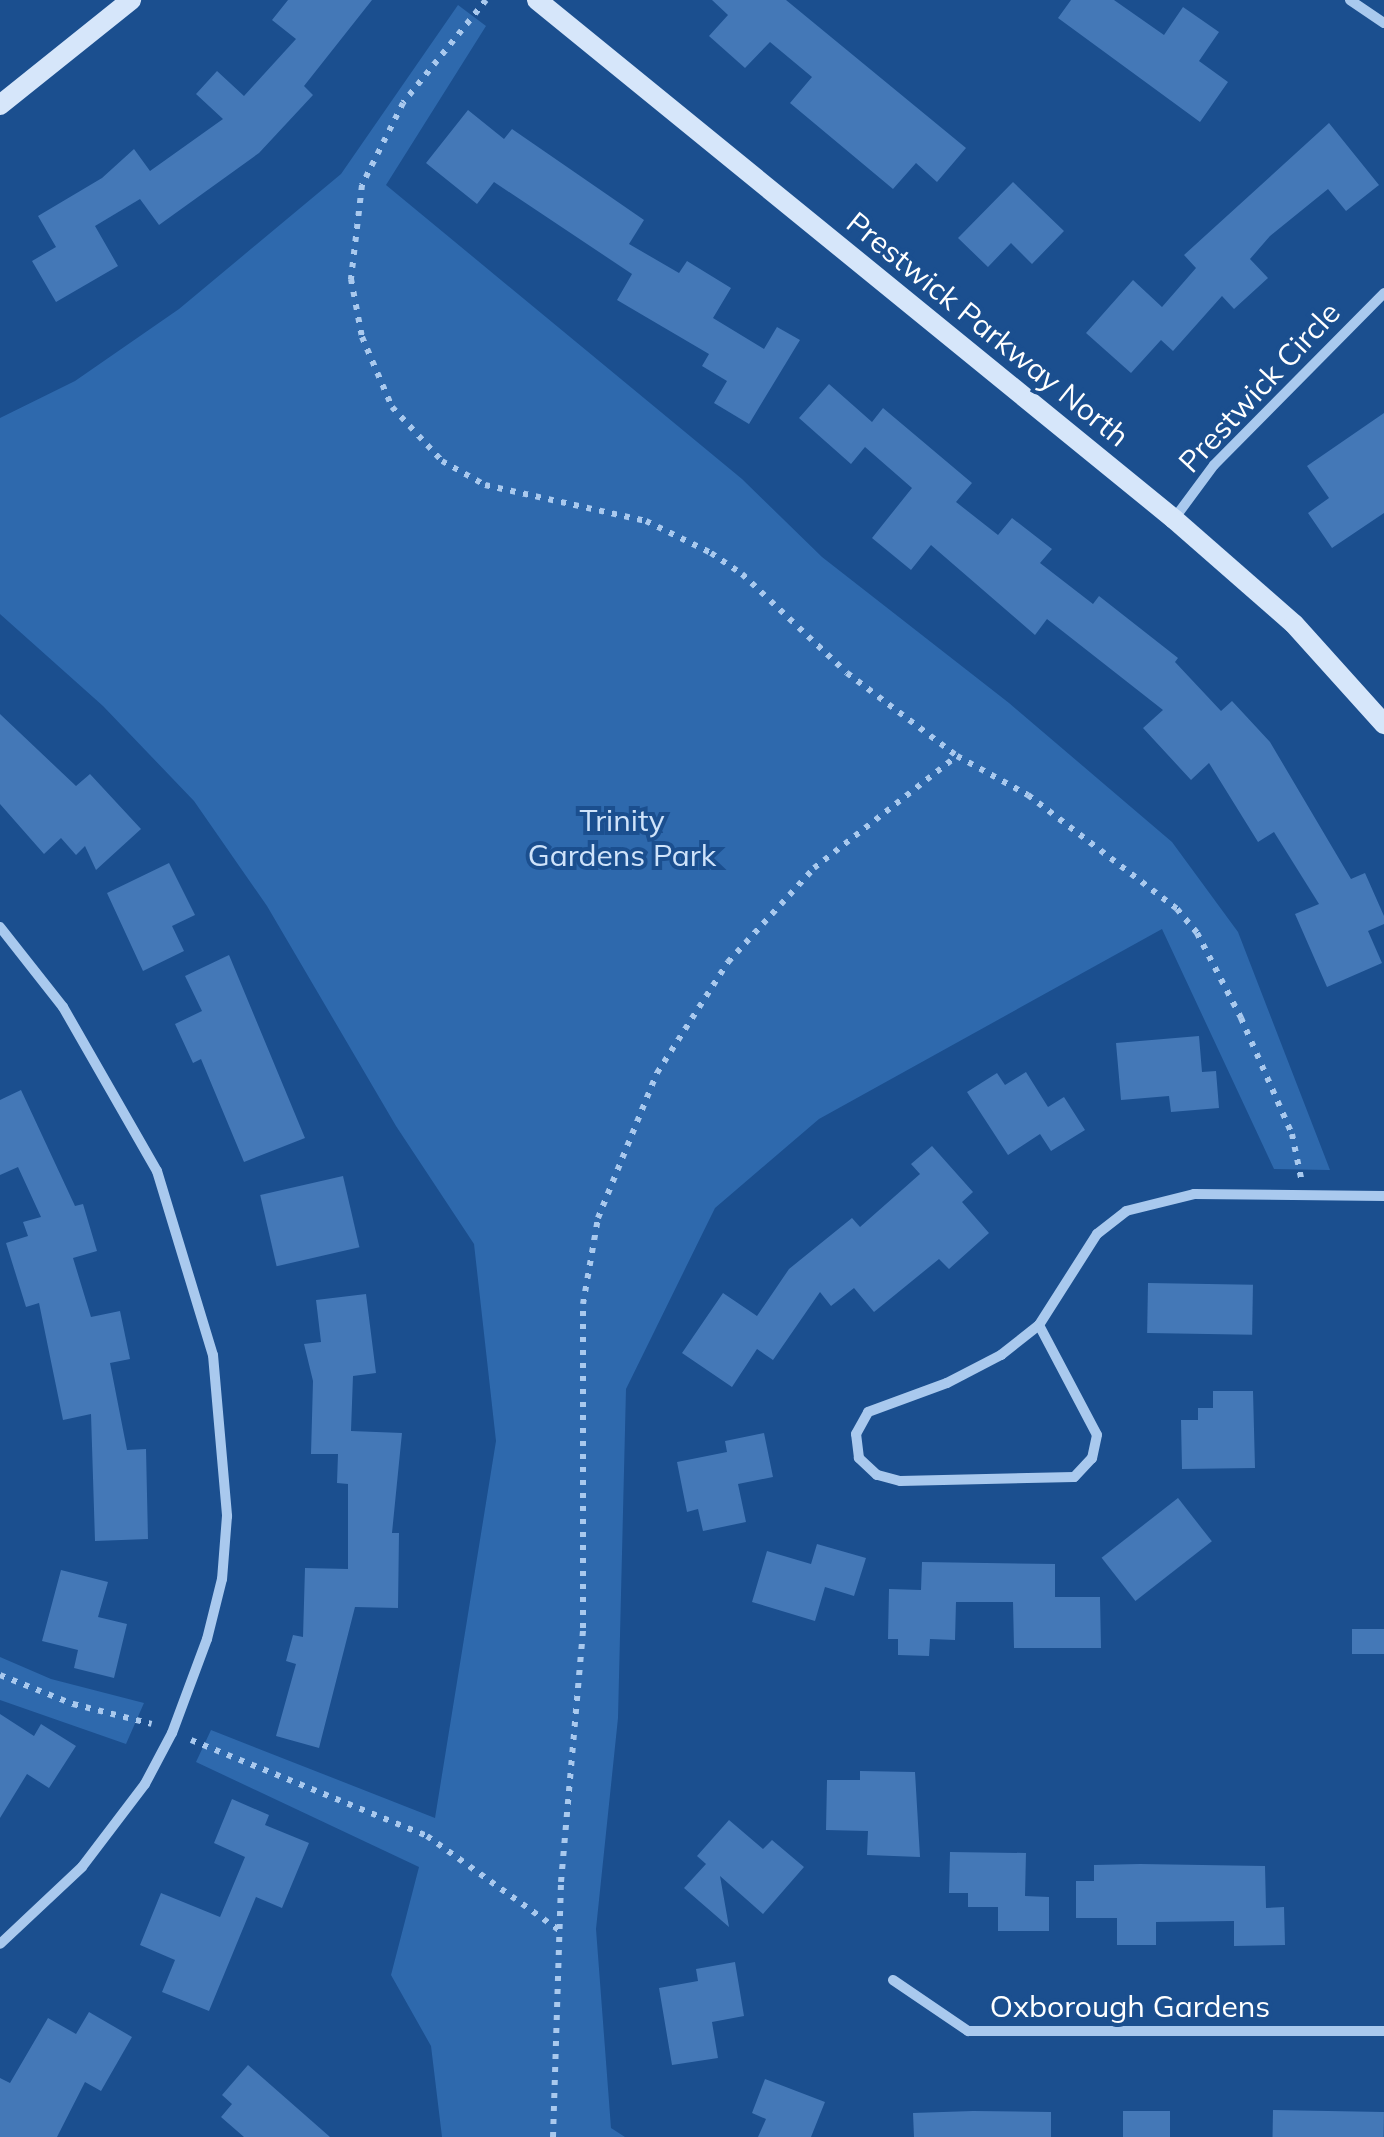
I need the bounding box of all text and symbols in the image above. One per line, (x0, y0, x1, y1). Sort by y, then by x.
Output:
street label: Prestwick Parkway North (840, 204, 1136, 454)
street label: Prestwick Circle (1171, 294, 1347, 480)
park label: Trinity Gardens Park (528, 802, 716, 872)
street label: Oxborough Gardens (990, 1988, 1270, 2024)

